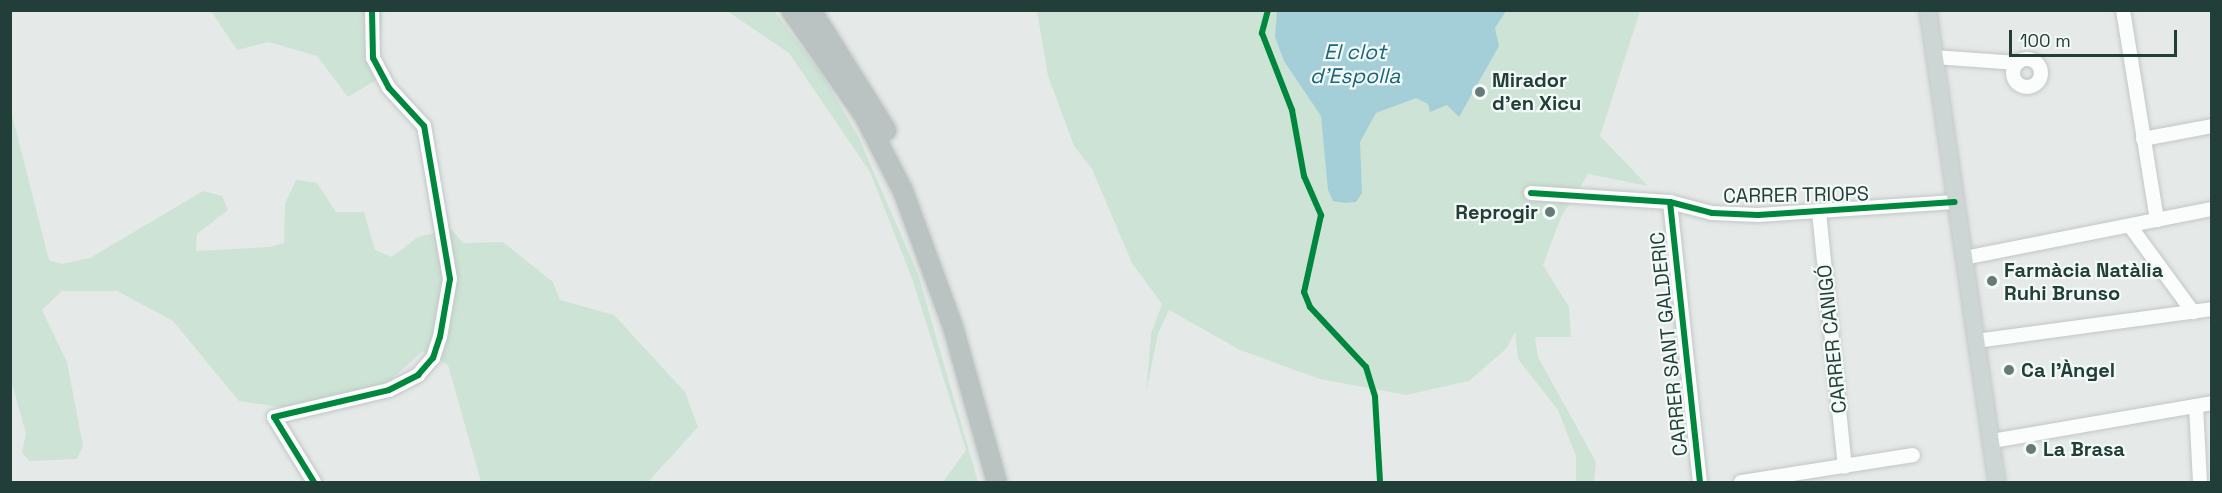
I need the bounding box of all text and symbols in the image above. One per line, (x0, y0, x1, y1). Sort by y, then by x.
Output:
scale bar (2012, 18, 2180, 56)
text: 100 m (2020, 29, 2071, 52)
water label: El clot d'Espolla (1310, 39, 1400, 89)
place label: Mirador d'en Xicu (1492, 68, 1581, 115)
marker: Mirador d'en Xicu (1473, 85, 1487, 99)
street label: CARRER TRIOPS (1723, 182, 1869, 208)
place label: Reprogir (1455, 200, 1538, 224)
marker: Reprogir (1543, 205, 1557, 219)
street label: CARRER SANT GALDERIC (1645, 230, 1693, 458)
place label: Farmàcia Natàlia Ruhi Brunso (2004, 258, 2163, 305)
street label: CARRER CANIGÓ (1812, 263, 1852, 415)
marker: Farmàcia Natàlia Ruhi Brunso (1985, 274, 1999, 288)
place label: Ca l'Àngel (2021, 358, 2115, 382)
marker: Ca l'Àngel (2002, 363, 2016, 377)
place label: La Brasa (2043, 437, 2125, 461)
marker: La Brasa (2024, 442, 2038, 456)

